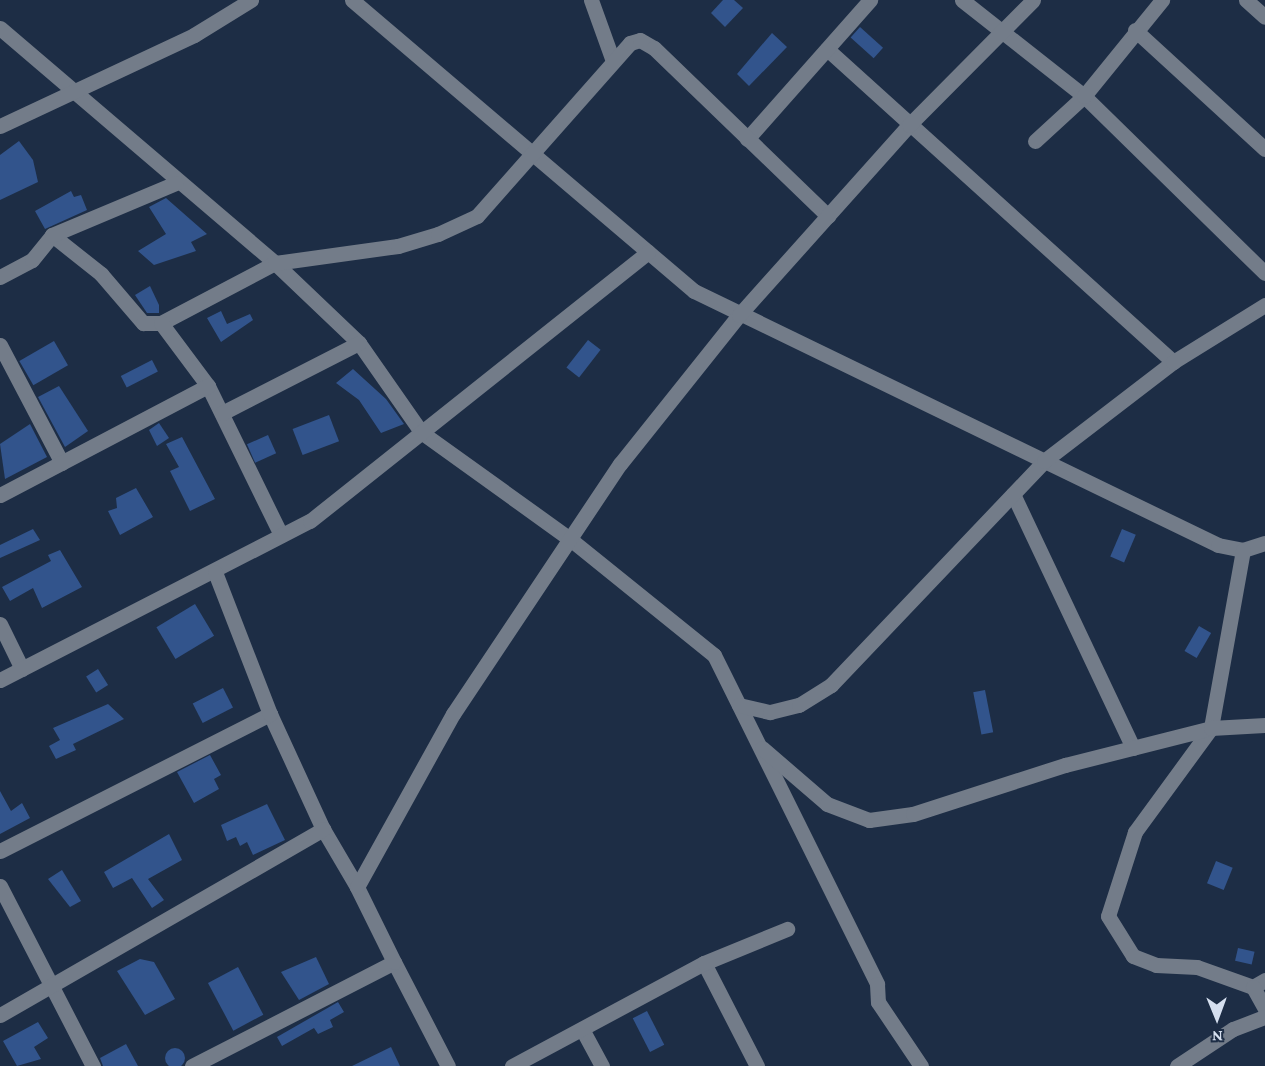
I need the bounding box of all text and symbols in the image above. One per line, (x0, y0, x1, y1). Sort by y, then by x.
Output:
north arrow (1187, 988, 1247, 1048)
text: N (1212, 1028, 1223, 1045)

